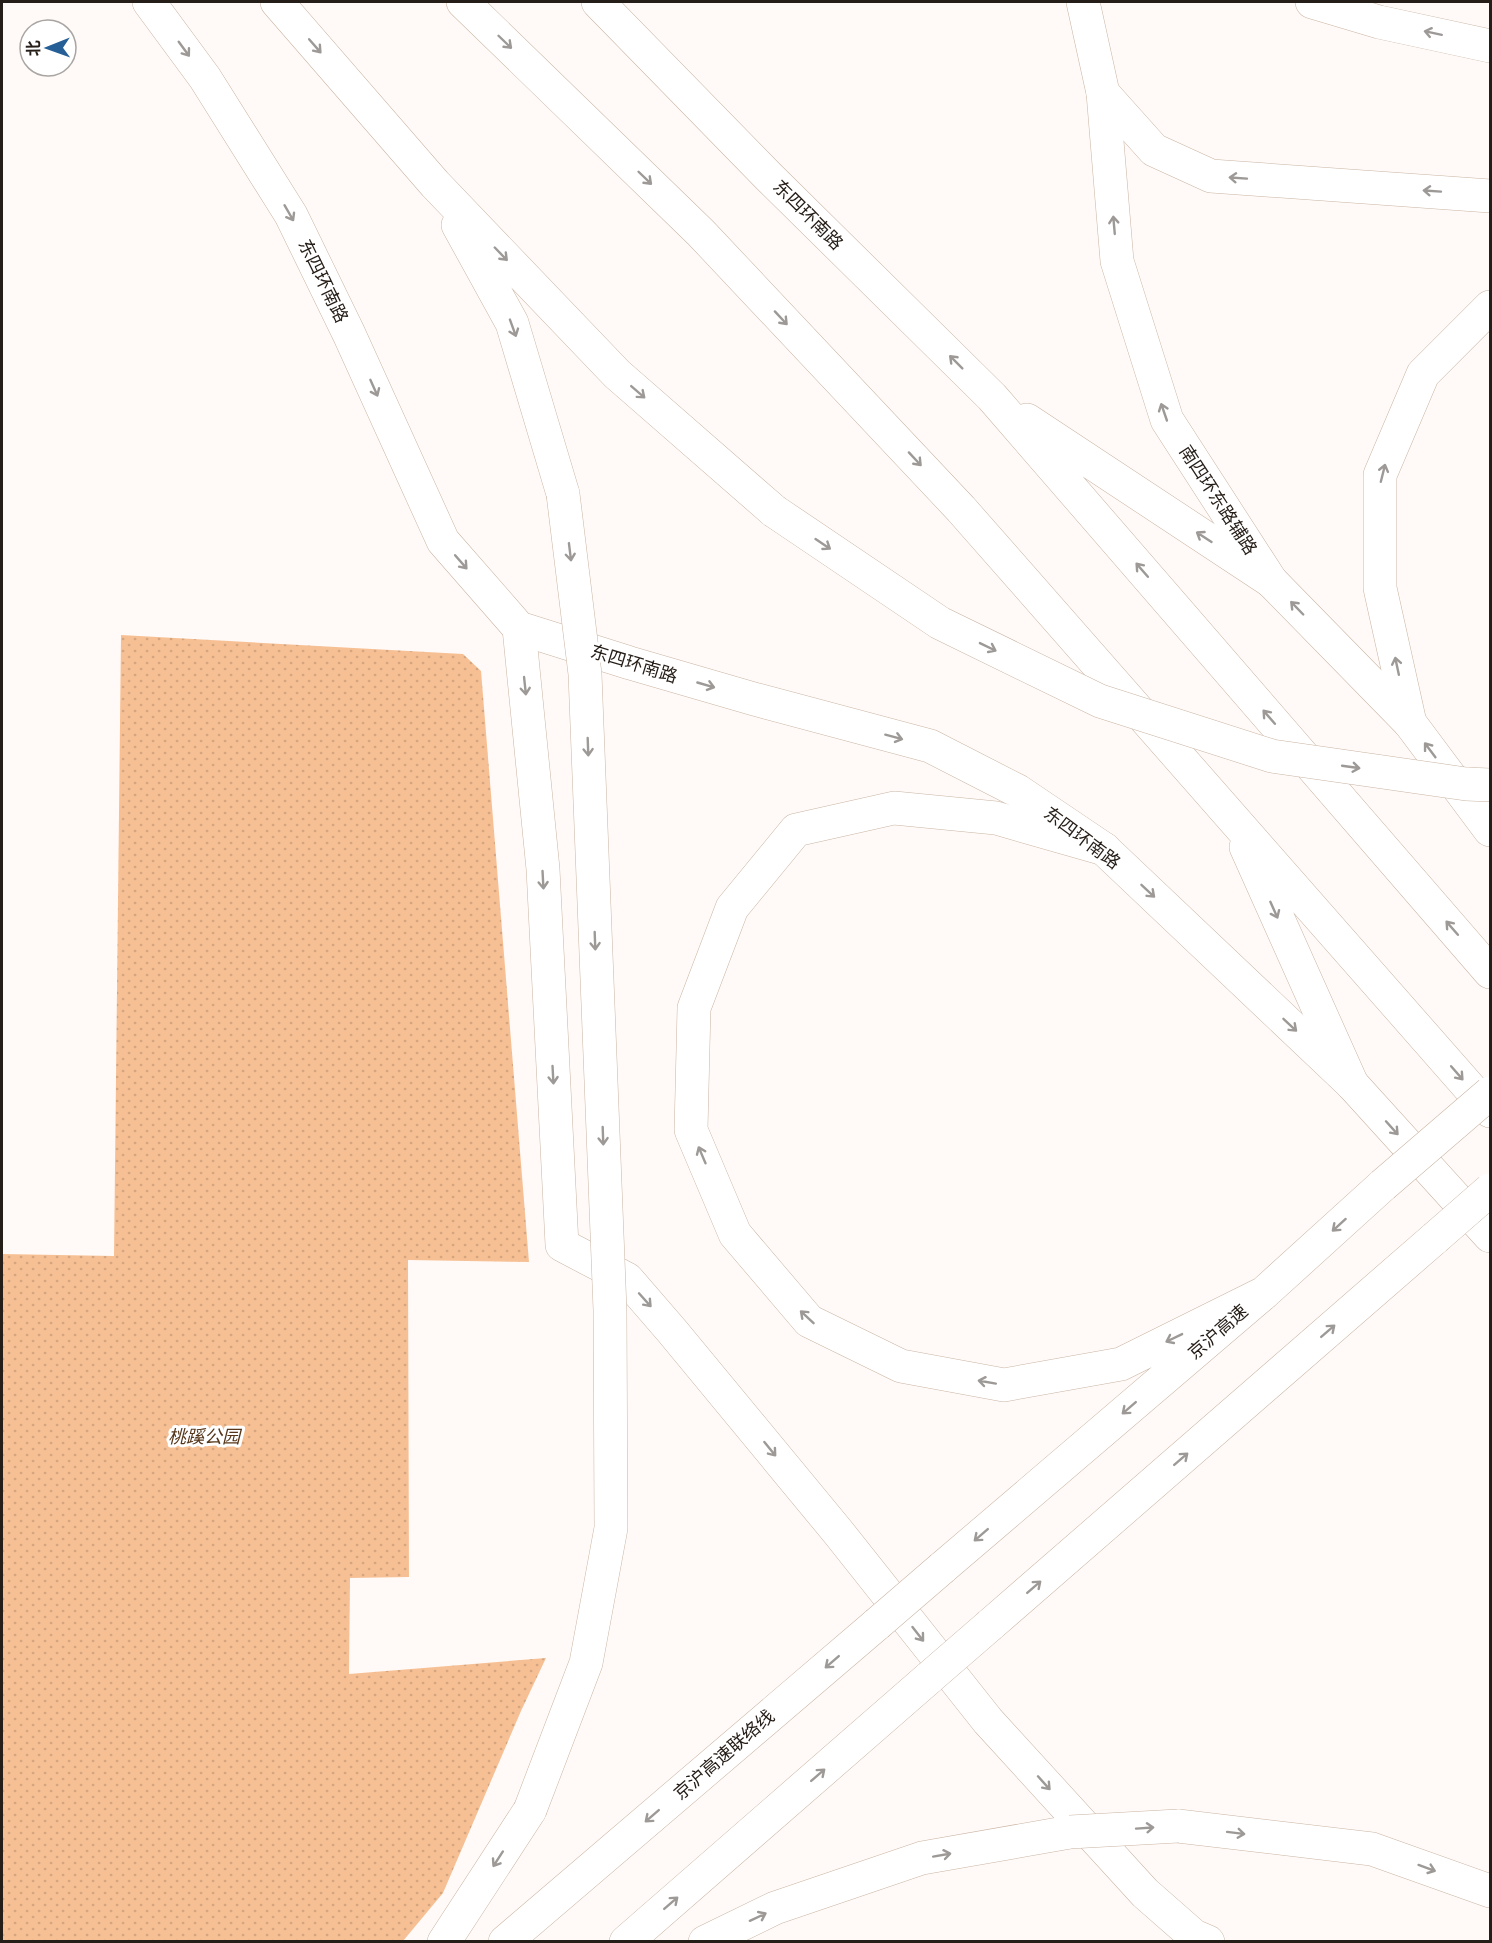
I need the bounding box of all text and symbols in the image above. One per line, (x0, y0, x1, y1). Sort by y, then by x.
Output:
north arrow (18, 18, 78, 78)
one-way arrow (1424, 27, 1443, 39)
one-way arrow (497, 35, 512, 50)
one-way arrow (308, 38, 322, 53)
text: 北 (23, 40, 43, 56)
one-way arrow (177, 40, 190, 56)
one-way arrow (637, 171, 652, 185)
one-way arrow (1228, 172, 1248, 183)
street label: 东四环南路 (768, 175, 848, 255)
one-way arrow (1423, 186, 1443, 197)
one-way arrow (283, 204, 295, 221)
one-way arrow (1109, 215, 1120, 235)
street label: 东四环南路 (293, 235, 354, 326)
one-way arrow (494, 246, 509, 261)
one-way arrow (774, 310, 788, 325)
one-way arrow (508, 318, 519, 337)
one-way arrow (949, 354, 963, 369)
one-way arrow (368, 379, 380, 397)
one-way arrow (630, 386, 646, 399)
one-way arrow (1158, 403, 1169, 422)
street label: 南四环东路辅路 (1174, 441, 1262, 559)
one-way arrow (908, 452, 922, 467)
one-way arrow (1377, 464, 1389, 483)
one-way arrow (1196, 531, 1213, 544)
one-way arrow (814, 538, 831, 550)
one-way arrow (565, 542, 576, 562)
one-way arrow (454, 554, 468, 569)
one-way arrow (1135, 562, 1148, 578)
one-way arrow (1289, 600, 1304, 615)
street label: 东四环南路 (588, 639, 681, 688)
one-way arrow (979, 641, 997, 653)
one-way arrow (1391, 656, 1402, 676)
one-way arrow (520, 675, 531, 695)
one-way arrow (696, 680, 715, 692)
one-way arrow (1262, 710, 1276, 725)
one-way arrow (885, 732, 904, 743)
one-way arrow (582, 736, 593, 756)
one-way arrow (1424, 742, 1436, 758)
one-way arrow (1340, 762, 1360, 773)
street label: 东四环南路 (1039, 801, 1125, 874)
one-way arrow (538, 869, 549, 889)
one-way arrow (1140, 884, 1155, 898)
one-way arrow (1270, 901, 1281, 919)
one-way arrow (1445, 921, 1459, 936)
one-way arrow (590, 931, 601, 951)
one-way arrow (1282, 1018, 1297, 1032)
one-way arrow (548, 1064, 559, 1084)
one-way arrow (1450, 1065, 1464, 1080)
one-way arrow (1385, 1120, 1399, 1135)
one-way arrow (597, 1126, 609, 1146)
one-way arrow (696, 1147, 707, 1165)
one-way arrow (1332, 1218, 1347, 1232)
one-way arrow (638, 1292, 652, 1307)
street label: 京沪高速 (1183, 1299, 1252, 1364)
one-way arrow (799, 1310, 814, 1324)
one-way arrow (1320, 1324, 1335, 1338)
one-way arrow (1166, 1332, 1184, 1344)
one-way arrow (978, 1376, 998, 1387)
one-way arrow (1122, 1401, 1137, 1415)
park label: 桃蹊公园 (168, 1425, 243, 1448)
one-way arrow (763, 1441, 776, 1457)
one-way arrow (1173, 1452, 1188, 1466)
one-way arrow (974, 1528, 989, 1542)
one-way arrow (1026, 1580, 1041, 1594)
one-way arrow (912, 1625, 925, 1641)
one-way arrow (825, 1655, 840, 1669)
street label: 京沪高速联络线 (669, 1705, 779, 1805)
one-way arrow (810, 1768, 825, 1782)
one-way arrow (1037, 1775, 1051, 1790)
one-way arrow (645, 1809, 660, 1823)
one-way arrow (1134, 1822, 1154, 1833)
one-way arrow (1225, 1827, 1245, 1838)
one-way arrow (932, 1849, 952, 1860)
one-way arrow (491, 1850, 503, 1867)
one-way arrow (1417, 1864, 1435, 1875)
one-way arrow (663, 1896, 678, 1910)
one-way arrow (748, 1910, 766, 1922)

